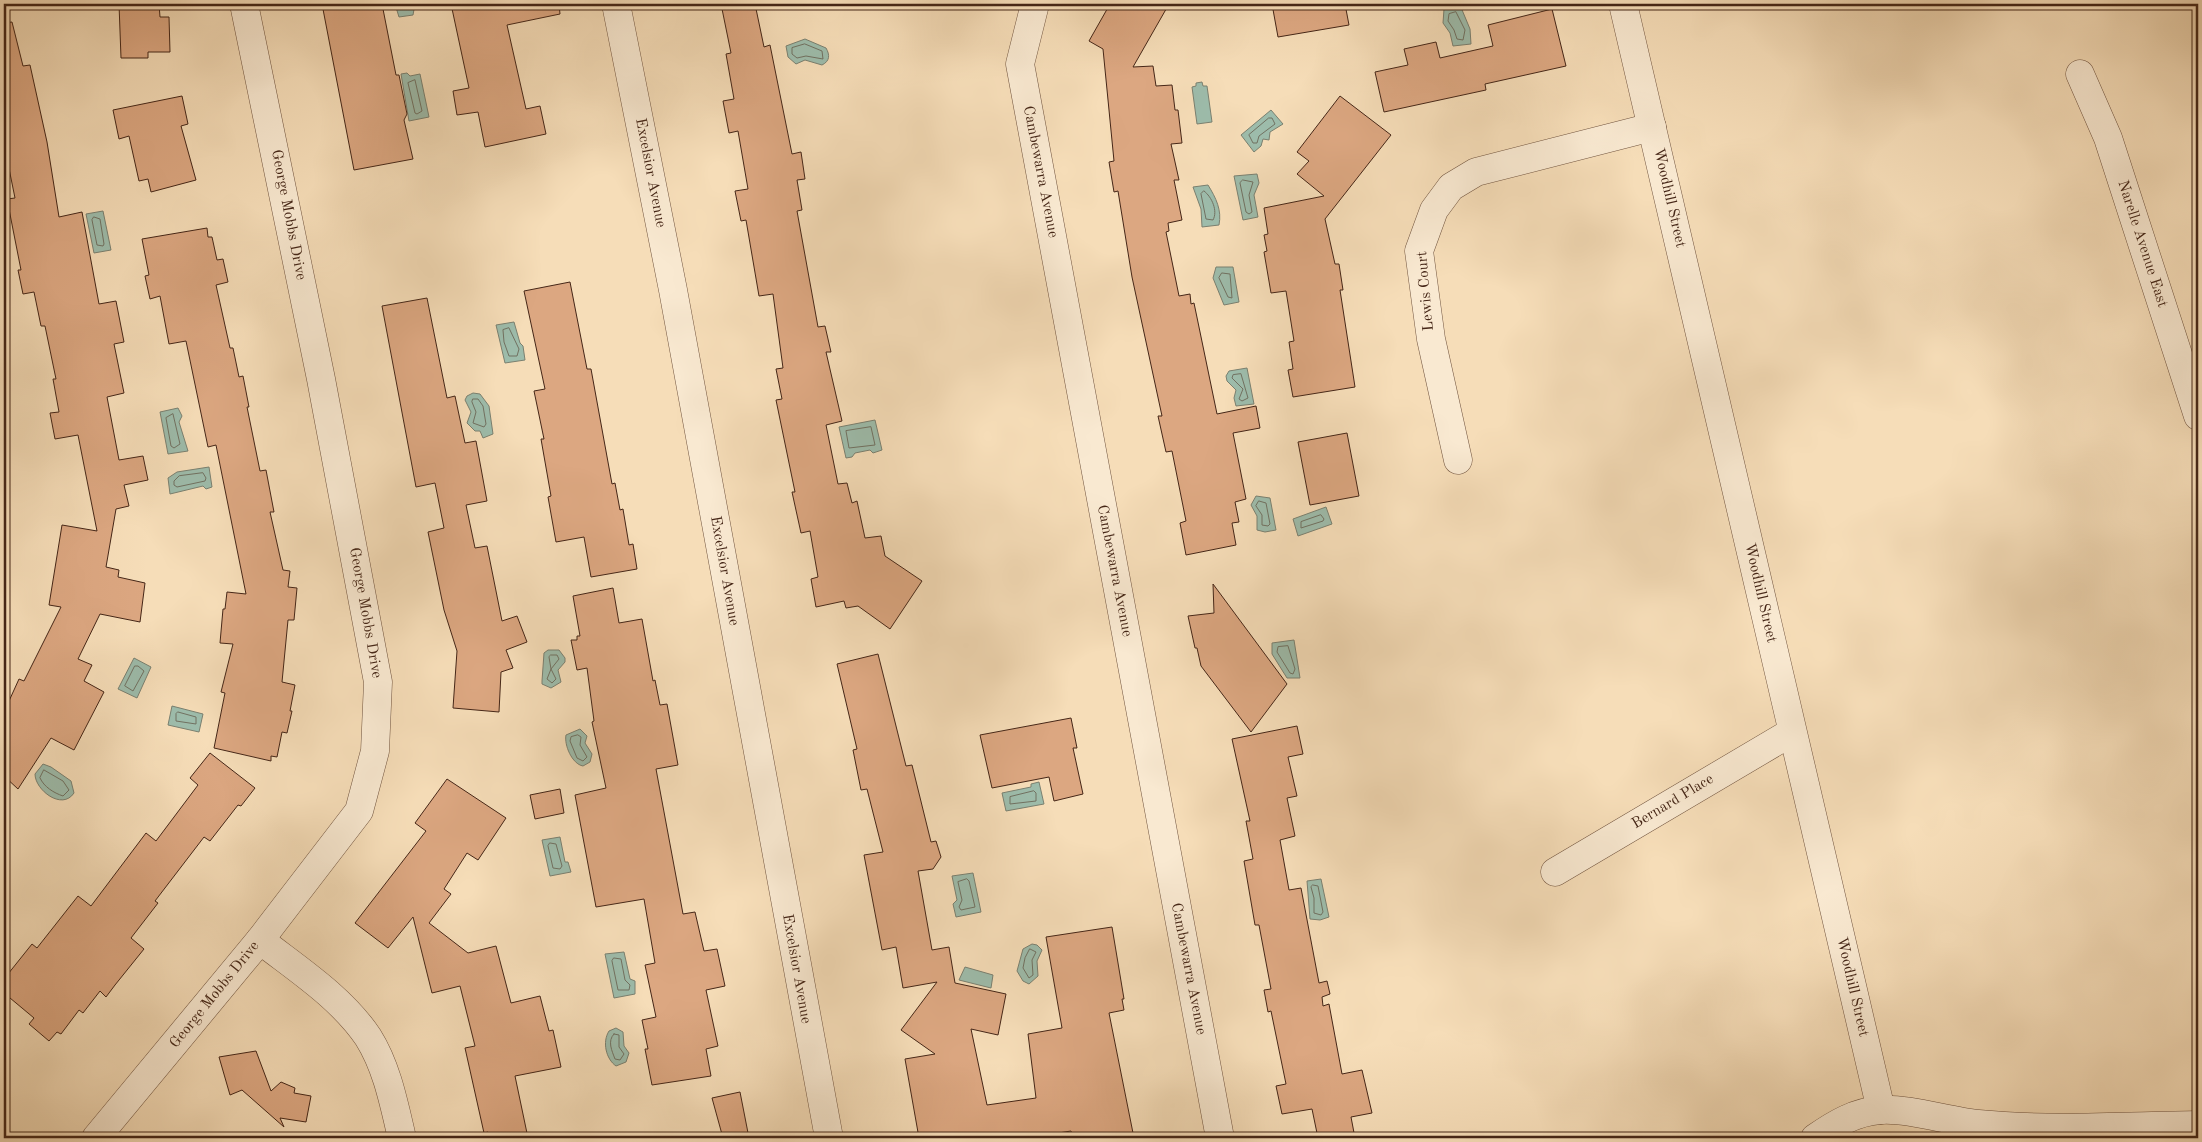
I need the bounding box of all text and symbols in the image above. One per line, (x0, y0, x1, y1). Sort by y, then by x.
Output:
street label: Cambewarra Avenue (1020, 105, 1060, 239)
street label: Excelsior Avenue (632, 117, 668, 229)
street label: Woodhill Street (1650, 147, 1688, 249)
street label: George Mobbs Drive (268, 148, 308, 282)
street label: Narelle Avenue East (2114, 179, 2170, 309)
street label: Lewis Court (1415, 250, 1437, 332)
street label: Cambewarra Avenue (1094, 504, 1134, 638)
street label: Excelsior Avenue (707, 515, 741, 627)
street label: Woodhill Street (1741, 542, 1779, 644)
street label: George Mobbs Drive (346, 546, 384, 680)
street label: Bernard Place (1630, 772, 1716, 832)
street label: Cambewarra Avenue (1168, 902, 1208, 1036)
street label: Excelsior Avenue (779, 913, 813, 1025)
street label: Woodhill Street (1833, 936, 1871, 1038)
street label: George Mobbs Drive (167, 939, 263, 1051)

